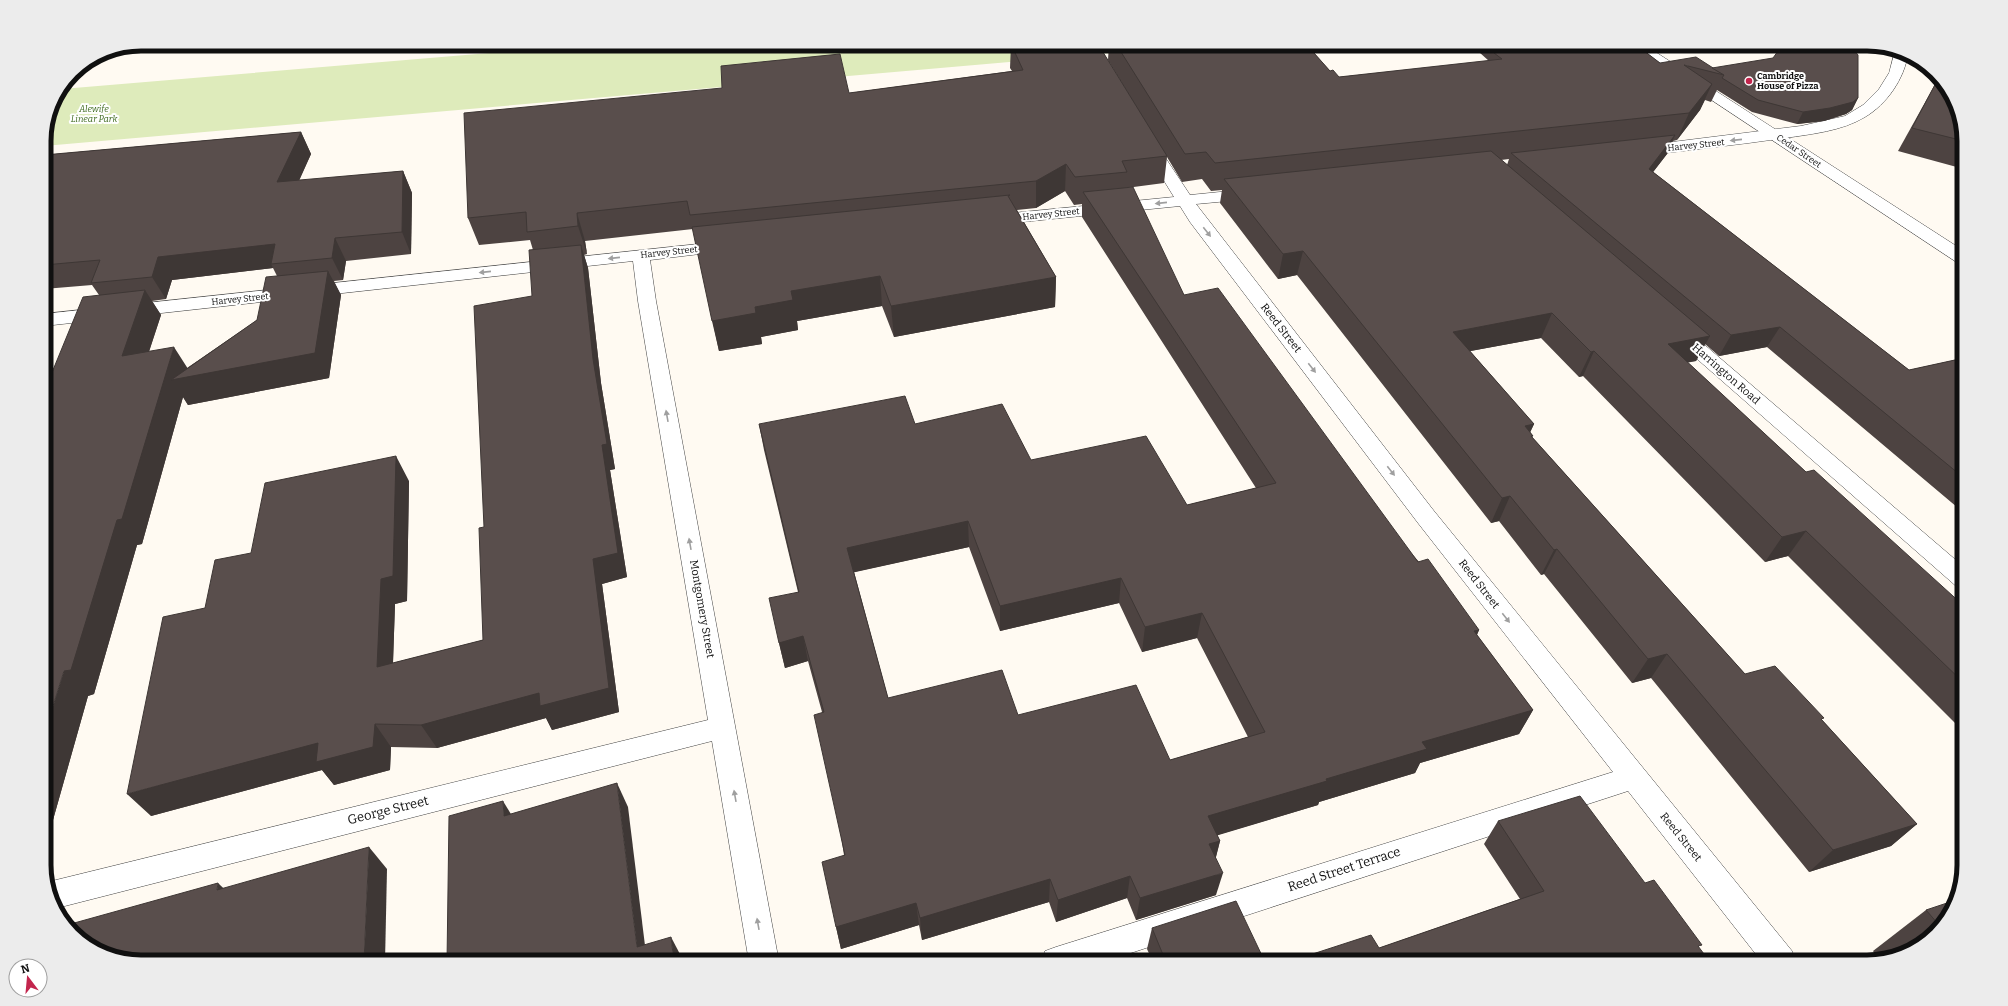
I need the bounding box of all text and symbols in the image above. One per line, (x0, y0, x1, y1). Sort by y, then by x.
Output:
place label: Cambridge House of Pizza (1757, 71, 1819, 91)
marker: Cambridge House of Pizza (1744, 76, 1754, 86)
park label: Alewife Linear Park (71, 104, 117, 124)
street label: Cedar Street (1775, 132, 1824, 170)
street label: Harvey Street (1667, 137, 1726, 153)
one-way arrow (1730, 137, 1742, 143)
one-way arrow (1155, 200, 1167, 206)
street label: Harvey Street (1022, 206, 1081, 222)
one-way arrow (1203, 227, 1211, 237)
street label: Harvey Street (640, 244, 699, 260)
one-way arrow (608, 255, 620, 262)
one-way arrow (479, 269, 491, 276)
street label: Harvey Street (211, 291, 270, 307)
street label: Reed Street (1258, 301, 1304, 355)
street label: Harrington Road (1689, 341, 1763, 407)
one-way arrow (1307, 363, 1316, 374)
one-way arrow (664, 409, 670, 422)
one-way arrow (1387, 466, 1395, 477)
one-way arrow (687, 537, 693, 550)
street label: Reed Street (1456, 557, 1502, 611)
street label: Montgomery Street (687, 559, 717, 659)
one-way arrow (1502, 612, 1510, 623)
one-way arrow (732, 789, 738, 802)
street label: George Street (346, 793, 430, 827)
street label: Reed Street (1657, 810, 1705, 864)
street label: Reed Street Terrace (1286, 844, 1402, 894)
one-way arrow (754, 917, 760, 930)
north arrow (8, 958, 48, 998)
text: N (20, 961, 32, 976)

